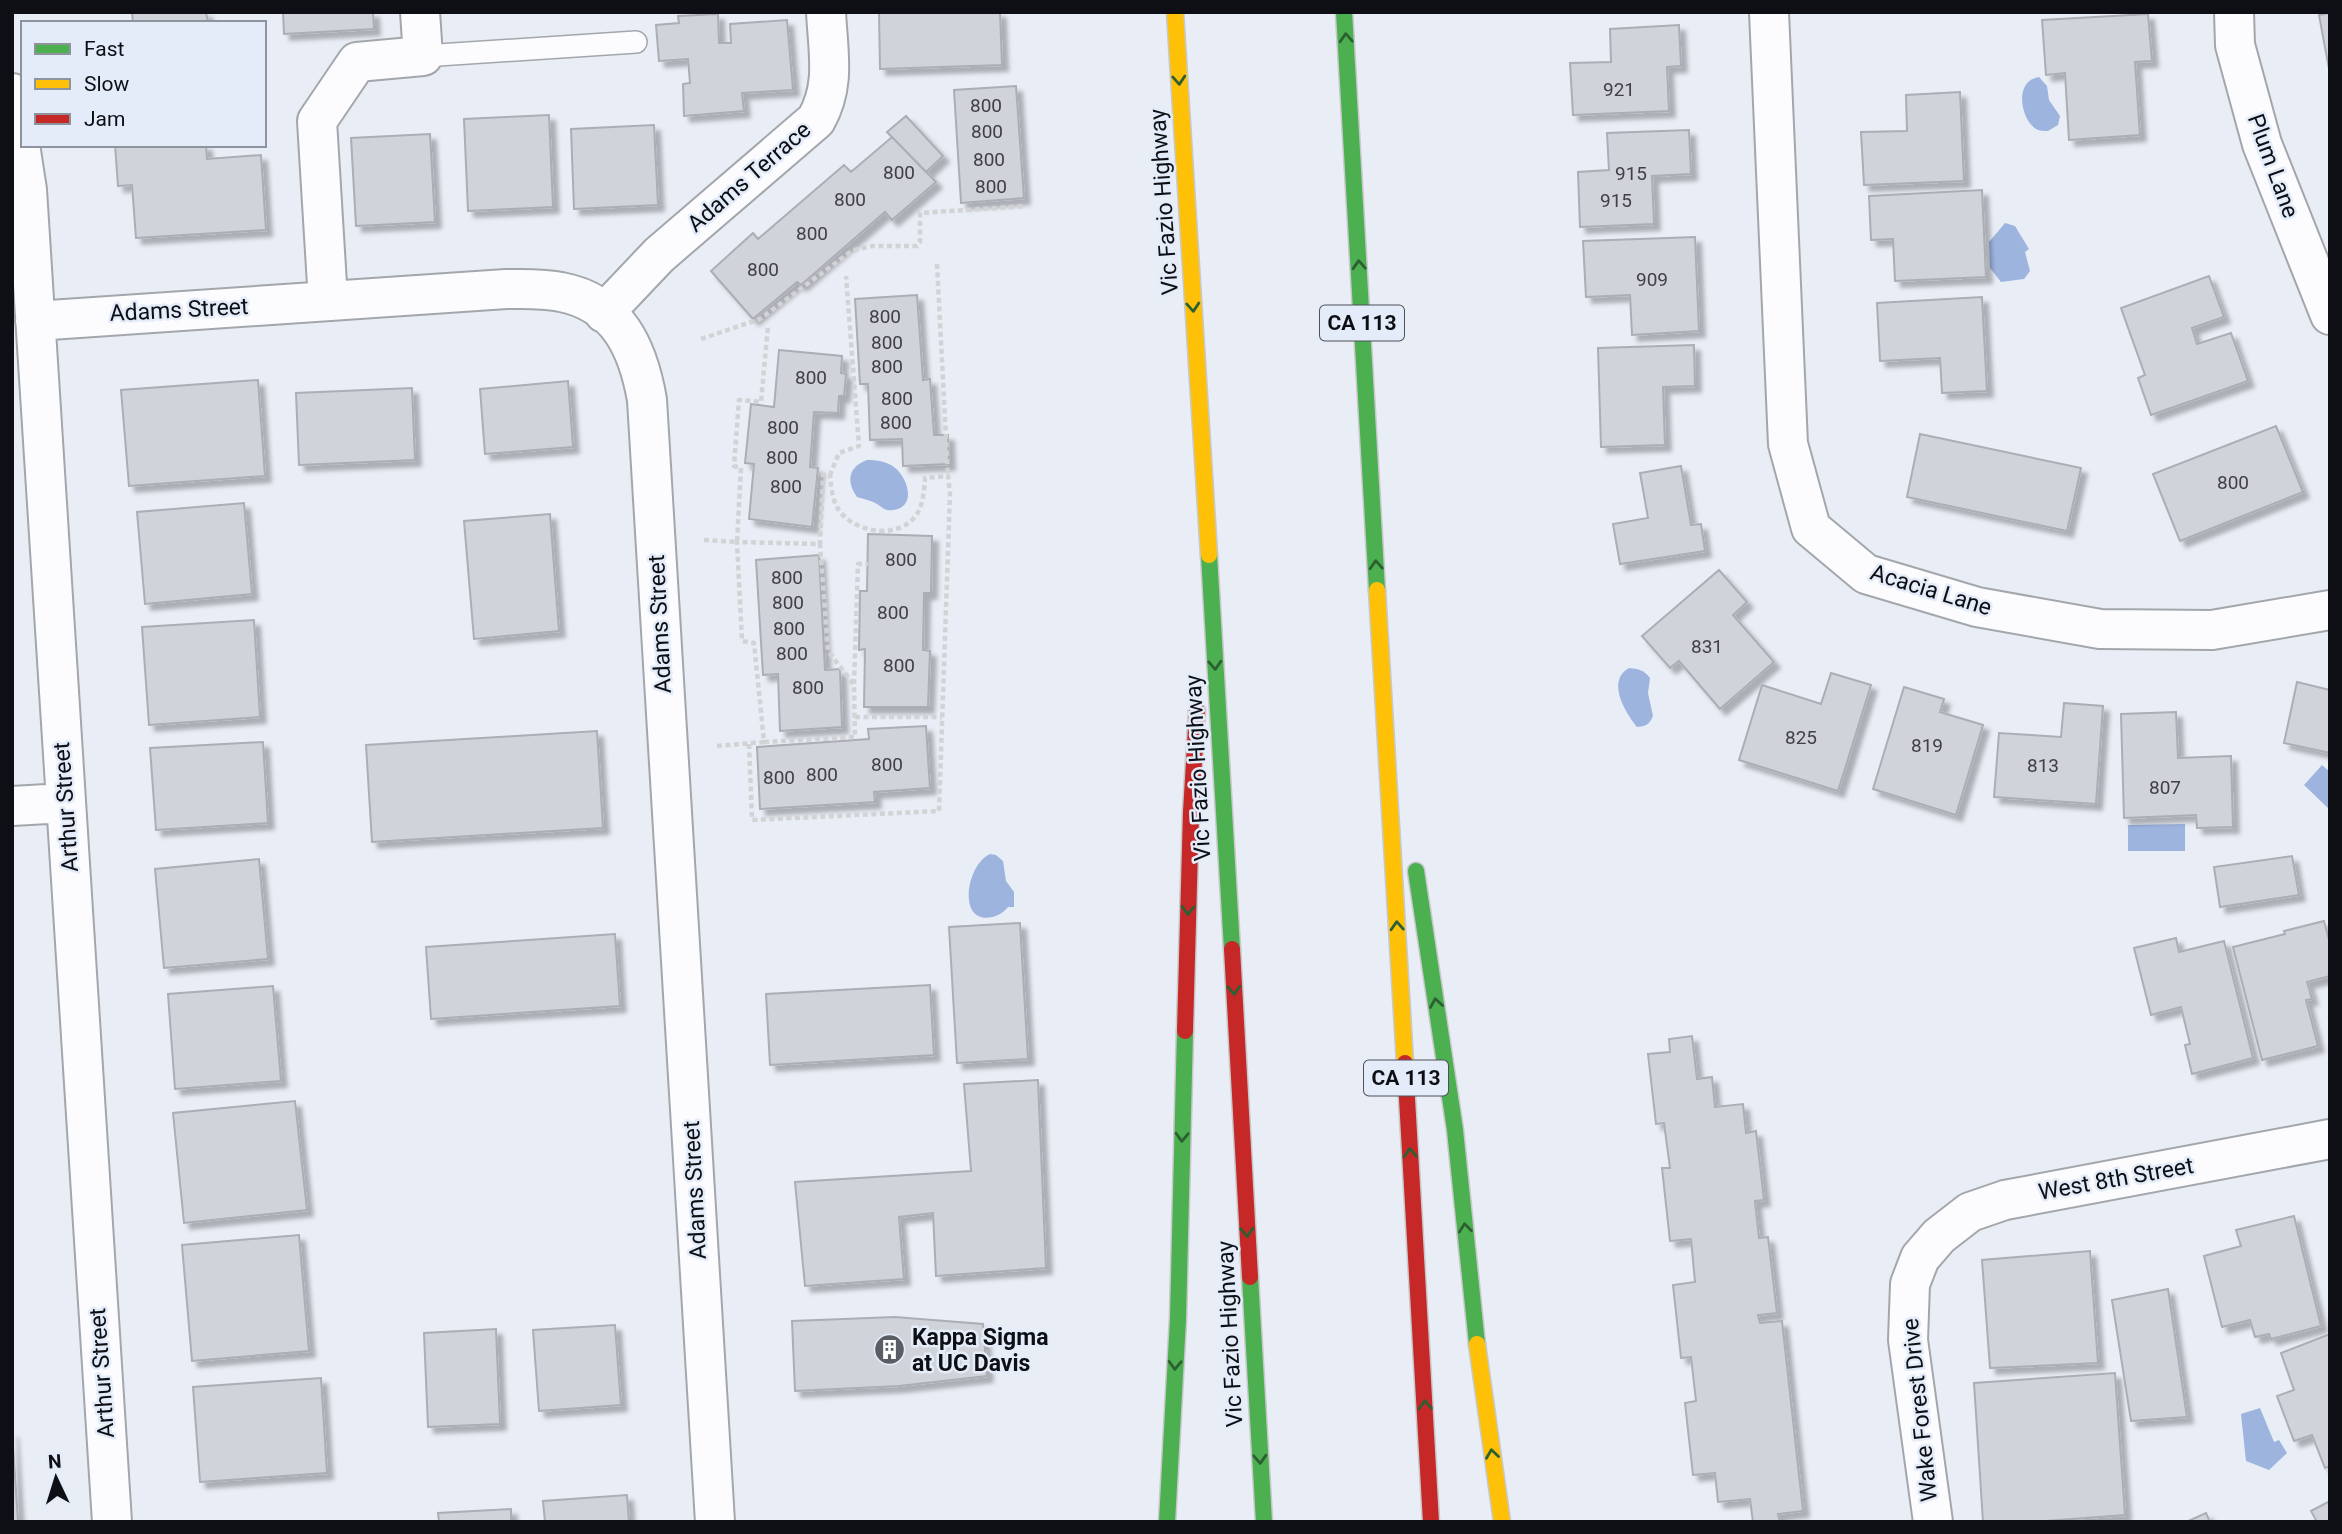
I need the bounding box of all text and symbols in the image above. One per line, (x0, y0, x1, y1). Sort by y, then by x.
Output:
legend (21, 21, 266, 147)
one-way arrow (1338, 32, 1353, 43)
text: Fast (84, 37, 125, 61)
text: Slow (84, 72, 130, 96)
one-way arrow (1171, 75, 1186, 86)
house number: 921 (1603, 78, 1635, 101)
house number: 800 (970, 94, 1002, 117)
text: Jam (84, 107, 125, 131)
street label: Vic Fazio Highway (1144, 108, 1184, 296)
street label: Plum Lane (2242, 110, 2304, 222)
street label: Adams Terrace (682, 116, 816, 238)
house number: 800 (971, 120, 1003, 143)
house number: 800 (973, 148, 1005, 171)
house number: 800 (883, 161, 915, 184)
house number: 915 (1615, 162, 1647, 185)
house number: 800 (975, 175, 1007, 198)
house number: 800 (834, 188, 866, 211)
house number: 915 (1600, 189, 1632, 212)
house number: 800 (796, 222, 828, 245)
house number: 800 (747, 258, 779, 281)
one-way arrow (1352, 259, 1367, 270)
house number: 909 (1636, 268, 1668, 291)
street label: Adams Street (109, 293, 249, 327)
one-way arrow (1186, 302, 1201, 313)
house number: 800 (869, 305, 901, 328)
road number: CA 113 (1320, 306, 1404, 340)
house number: 800 (871, 331, 903, 354)
house number: 800 (871, 355, 903, 378)
house number: 800 (795, 366, 827, 389)
house number: 800 (881, 387, 913, 410)
house number: 800 (880, 411, 912, 434)
house number: 800 (767, 416, 799, 439)
house number: 800 (766, 446, 798, 469)
house number: 800 (2217, 471, 2249, 494)
house number: 800 (770, 475, 802, 498)
house number: 800 (885, 548, 917, 571)
street label: Adams Street (643, 554, 677, 694)
street label: Acacia Lane (1867, 559, 1995, 621)
one-way arrow (1369, 560, 1384, 571)
house number: 800 (771, 566, 803, 589)
house number: 800 (772, 591, 804, 614)
house number: 800 (877, 601, 909, 624)
house number: 800 (773, 617, 805, 640)
house number: 831 (1691, 635, 1723, 658)
house number: 800 (776, 642, 808, 665)
house number: 800 (883, 654, 915, 677)
one-way arrow (1208, 660, 1223, 671)
street label: Vic Fazio Highway (1180, 674, 1216, 862)
house number: 800 (792, 676, 824, 699)
house number: 825 (1785, 726, 1817, 749)
house number: 819 (1911, 734, 1943, 757)
street label: Arthur Street (48, 741, 84, 873)
house number: 800 (871, 753, 903, 776)
house number: 813 (2027, 754, 2059, 777)
house number: 800 (806, 763, 838, 786)
house number: 800 (763, 766, 795, 789)
house number: 807 (2149, 776, 2181, 799)
one-way arrow (1180, 905, 1196, 916)
one-way arrow (1390, 920, 1405, 931)
one-way arrow (1226, 985, 1241, 996)
one-way arrow (1429, 997, 1444, 1009)
road number: CA 113 (1364, 1060, 1448, 1096)
street label: Adams Street (678, 1120, 712, 1260)
one-way arrow (1174, 1132, 1189, 1143)
one-way arrow (1403, 1147, 1418, 1158)
street label: West 8th Street (2036, 1152, 2196, 1206)
one-way arrow (1458, 1223, 1473, 1234)
one-way arrow (1240, 1227, 1255, 1238)
street label: Vic Fazio Highway (1212, 1240, 1248, 1428)
street label: Arthur Street (84, 1307, 120, 1439)
street label: Wake Forest Drive (1897, 1317, 1943, 1503)
place label: Kappa Sigma at UC Davis (912, 1324, 1048, 1377)
building icon: Kappa Sigma at UC Davis (872, 1333, 906, 1367)
one-way arrow (1167, 1360, 1183, 1370)
one-way arrow (1417, 1399, 1432, 1410)
north arrow (21, 1443, 91, 1513)
one-way arrow (1485, 1448, 1500, 1460)
text: N (47, 1450, 62, 1473)
one-way arrow (1253, 1454, 1268, 1465)

